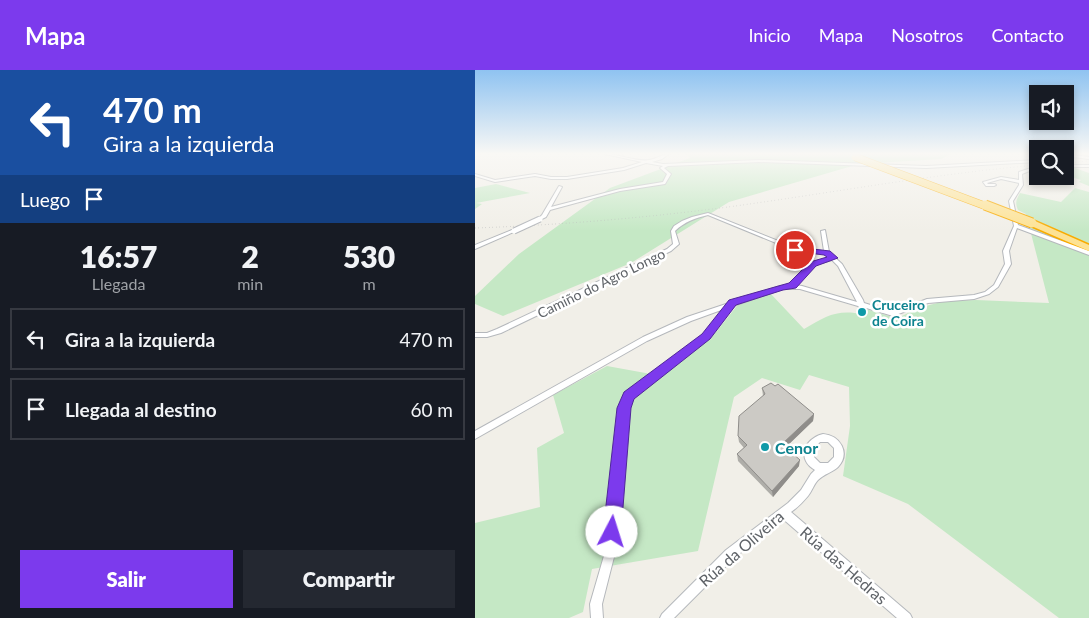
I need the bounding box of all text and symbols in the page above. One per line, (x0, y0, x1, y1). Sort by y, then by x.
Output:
text: Mapa (25, 21, 85, 50)
text: Inicio (748, 24, 791, 46)
text: Mapa (819, 24, 863, 46)
text: Nosotros (891, 24, 963, 46)
text: Contacto (991, 24, 1064, 46)
map controls (1029, 85, 1074, 185)
button: sound (1029, 85, 1074, 130)
text: 470 m (103, 88, 202, 130)
icon: left (20, 90, 85, 155)
text: Gira a la izquierda (103, 130, 274, 157)
button: search (1029, 140, 1074, 185)
icon: arrive (80, 185, 108, 213)
text: Luego (20, 188, 70, 211)
pin (774, 229, 816, 271)
icon: arrive (781, 236, 809, 264)
text: 16:57 (80, 238, 157, 274)
text: 2 (241, 238, 259, 274)
text: 530 (343, 238, 395, 274)
street label: Camiño do Agro Longo (534, 245, 668, 321)
text: Llegada (92, 274, 145, 293)
text: min (237, 274, 263, 293)
text: m (362, 274, 376, 293)
place label: Cruceiro de Coira (872, 296, 925, 329)
marker: Cruceiro de Coira (856, 306, 868, 318)
icon: left (22, 325, 50, 353)
text: Gira a la izquierda (65, 328, 215, 351)
text: 470 m (399, 328, 453, 351)
icon: arrive (22, 395, 50, 423)
text: Llegada al destino (65, 398, 217, 421)
text: 60 m (410, 398, 453, 421)
place label: Cenor (775, 438, 818, 457)
marker: Cenor (759, 441, 771, 453)
position arrow (585, 505, 637, 557)
street label: Rúa da Oliveira (695, 506, 787, 590)
street label: Rúa das Hedras (797, 522, 891, 608)
button: Salir (20, 550, 233, 608)
button: Compartir (243, 550, 455, 608)

